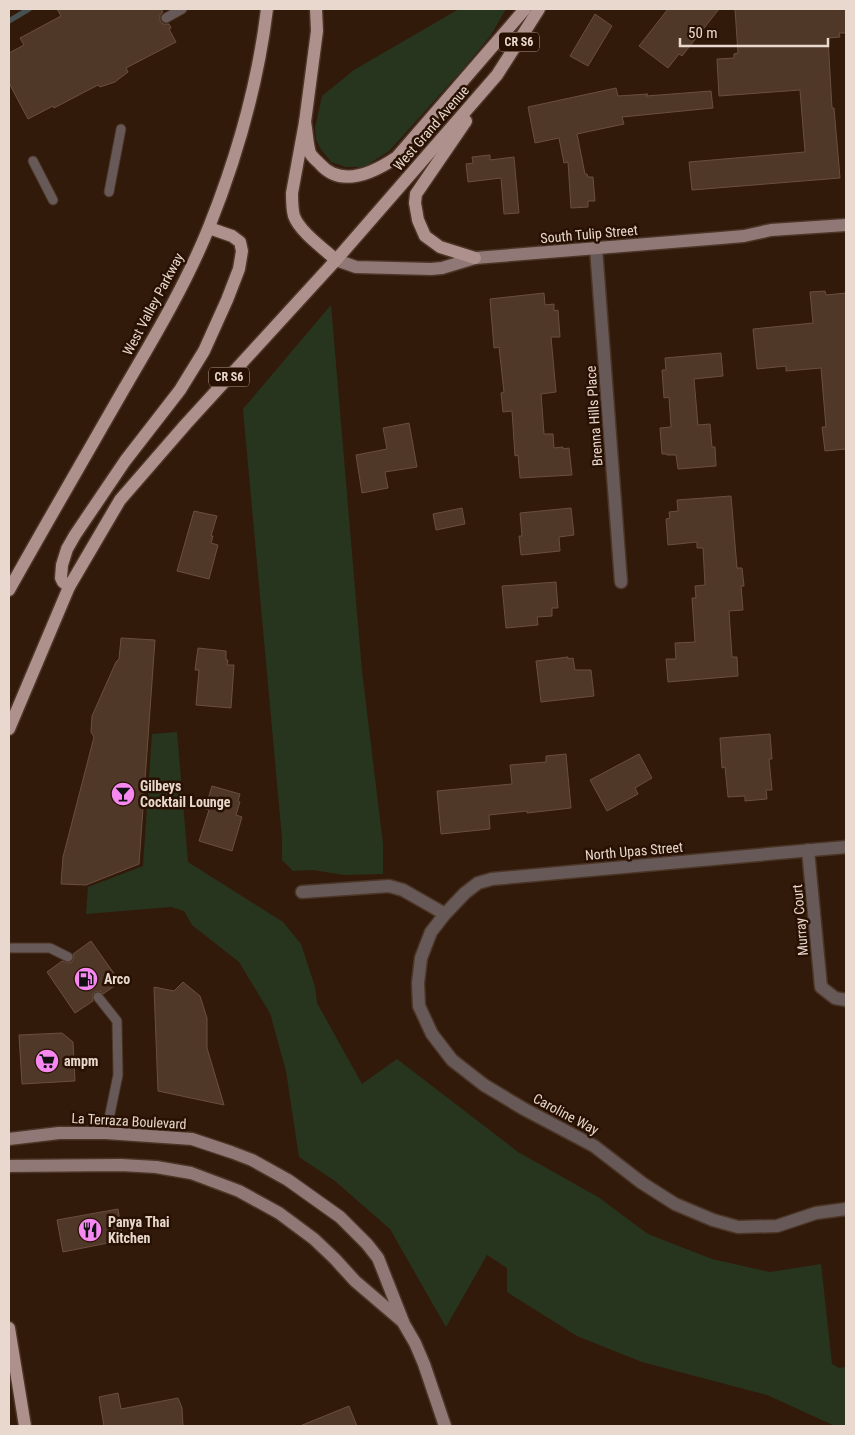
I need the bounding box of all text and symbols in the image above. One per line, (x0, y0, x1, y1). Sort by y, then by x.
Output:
scale bar (680, 15, 828, 47)
text: 50 m (688, 24, 718, 42)
road number: CR S6 (499, 32, 539, 52)
street label: West Grand Avenue (390, 82, 472, 174)
street label: South Tulip Street (540, 222, 638, 246)
street label: West Valley Parkway (119, 250, 187, 358)
street label: Brenna Hills Place (582, 365, 605, 467)
road number: CR S6 (209, 368, 249, 387)
place label: Gilbeys Cocktail Lounge (140, 778, 231, 810)
bar icon: Gilbeys Cocktail Lounge (110, 781, 136, 807)
street label: North Upas Street (584, 839, 684, 863)
street label: Murray Court (789, 884, 811, 956)
fuel station icon: Arco (73, 966, 99, 992)
place label: Arco (104, 971, 130, 987)
supermarket icon: ampm (34, 1048, 60, 1074)
place label: ampm (64, 1053, 98, 1069)
street label: Caroline Way (531, 1090, 602, 1138)
street label: La Terraza Boulevard (71, 1110, 187, 1132)
place label: Panya Thai Kitchen (108, 1214, 170, 1246)
restaurant icon: Panya Thai Kitchen (77, 1217, 103, 1243)

